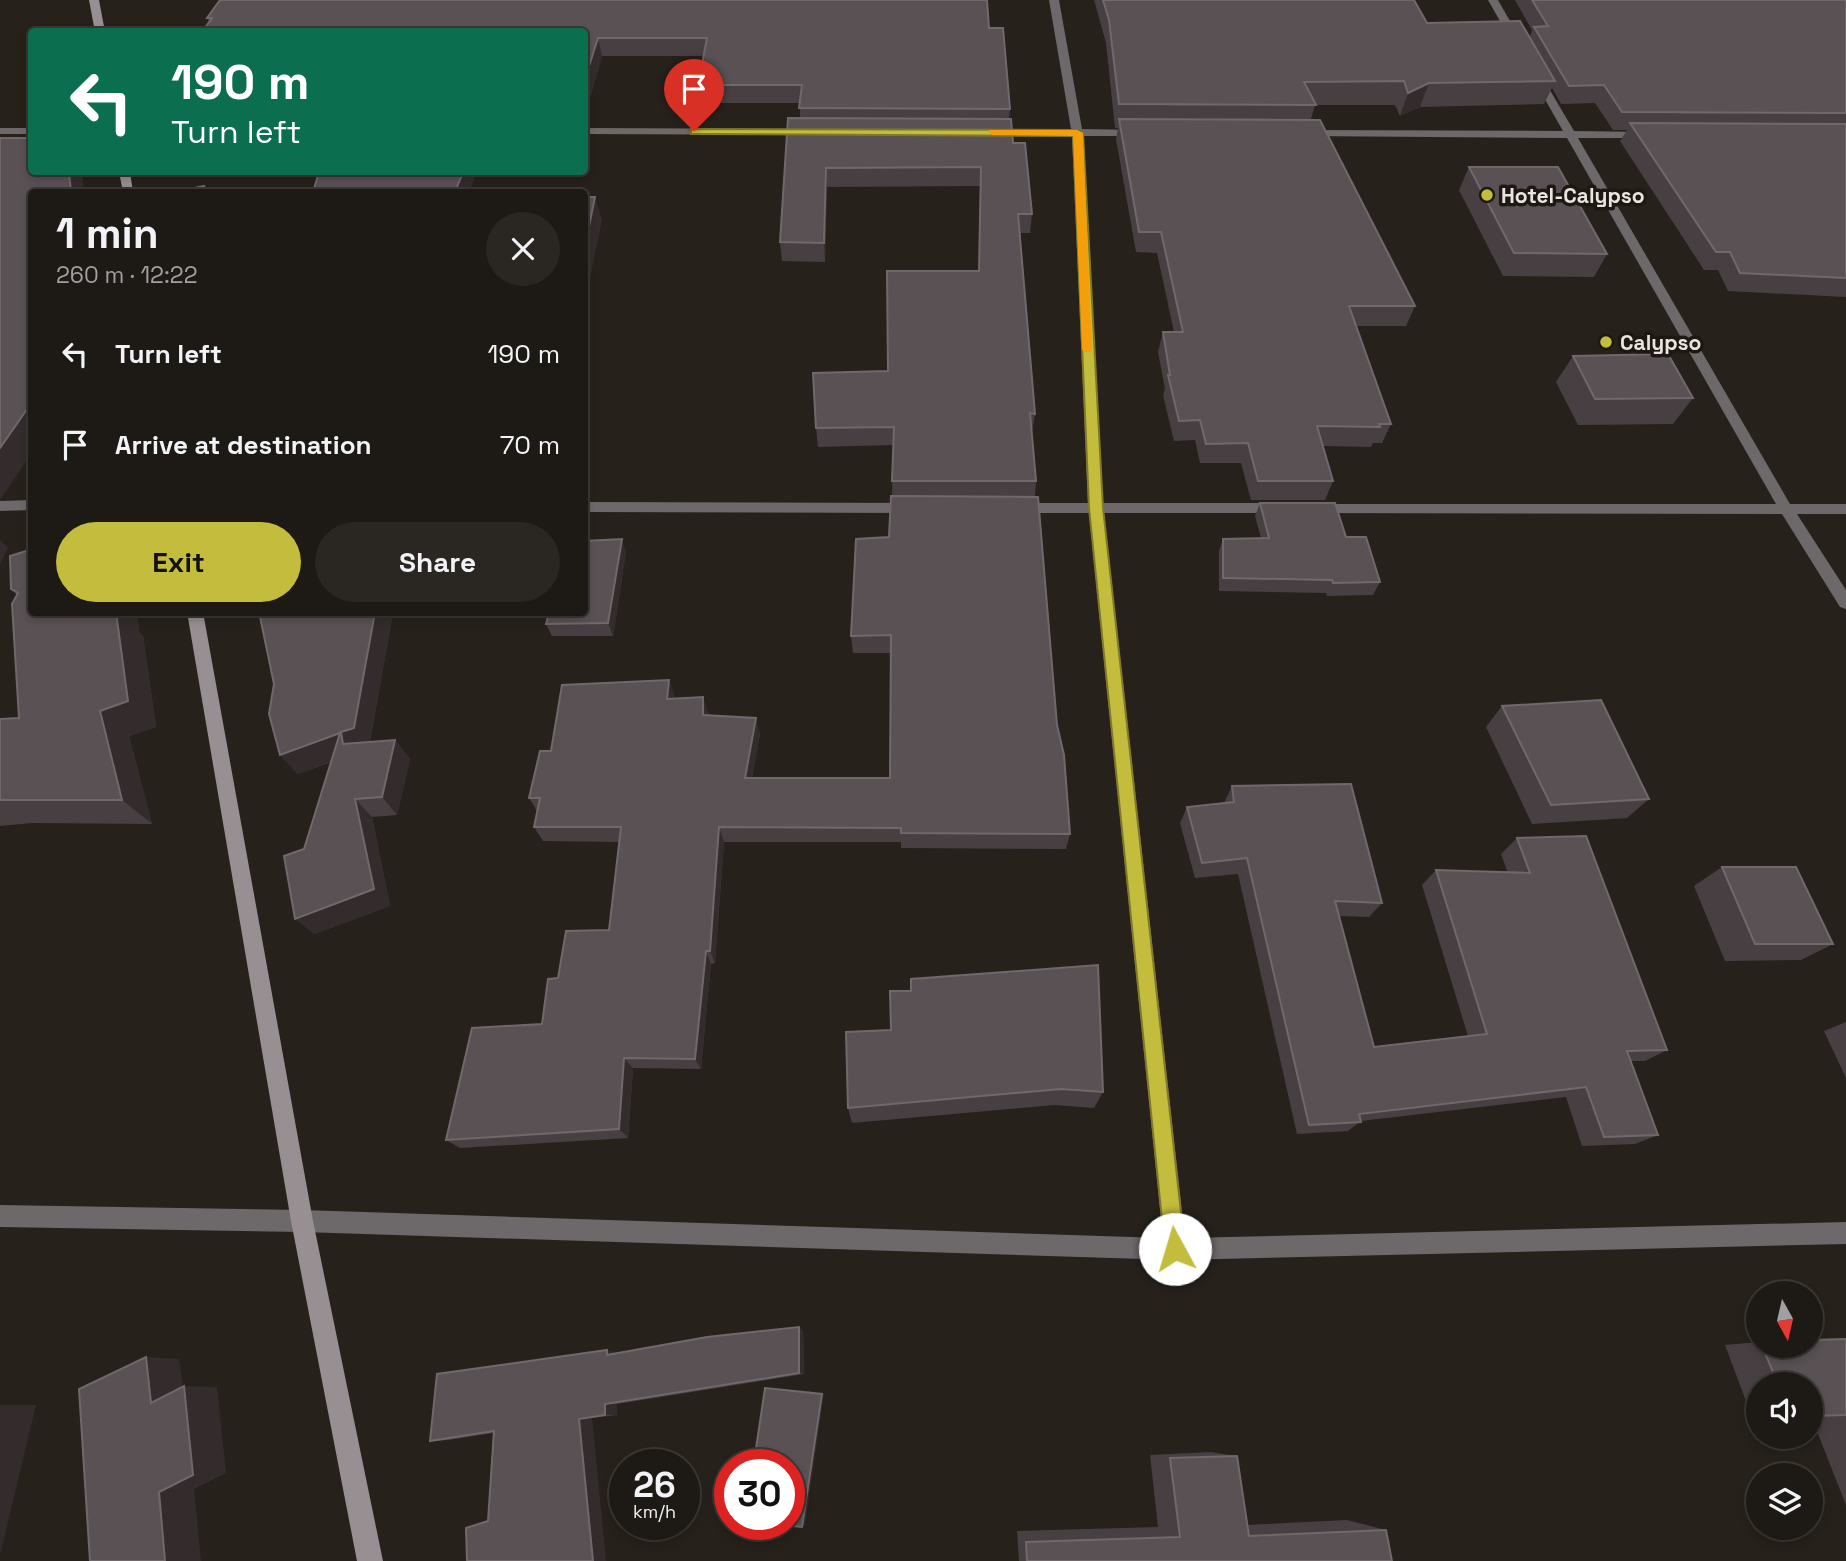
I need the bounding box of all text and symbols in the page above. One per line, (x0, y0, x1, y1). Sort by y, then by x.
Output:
text: 190 m (171, 51, 309, 113)
icon: left (56, 56, 147, 147)
pin (664, 59, 724, 131)
icon: arrive (675, 70, 713, 108)
text: Turn left (171, 112, 301, 152)
place label: Hotel-Calypso (1501, 182, 1645, 209)
marker: Hotel-Calypso (1479, 187, 1495, 203)
text: 1 min (56, 207, 159, 260)
button: close (486, 212, 560, 286)
text: 260 m · 12:22 (56, 260, 198, 290)
place label: Calypso (1620, 329, 1701, 356)
marker: Calypso (1598, 334, 1614, 350)
icon: left (56, 335, 94, 373)
text: Turn left (115, 337, 222, 371)
text: 190 m (488, 337, 560, 371)
icon: arrive (56, 426, 94, 464)
text: Arrive at destination (115, 428, 372, 462)
text: 70 m (500, 428, 560, 462)
button: Exit (56, 522, 301, 602)
button: Share (315, 522, 560, 602)
position arrow (1138, 1212, 1212, 1286)
north arrow (1746, 1281, 1824, 1358)
map controls (1746, 1281, 1823, 1540)
button: sound (1746, 1372, 1823, 1449)
speed limit sign: 30 (714, 1449, 805, 1540)
text: 26 (633, 1463, 676, 1507)
button: layers (1746, 1463, 1823, 1540)
text: km/h (633, 1500, 676, 1523)

